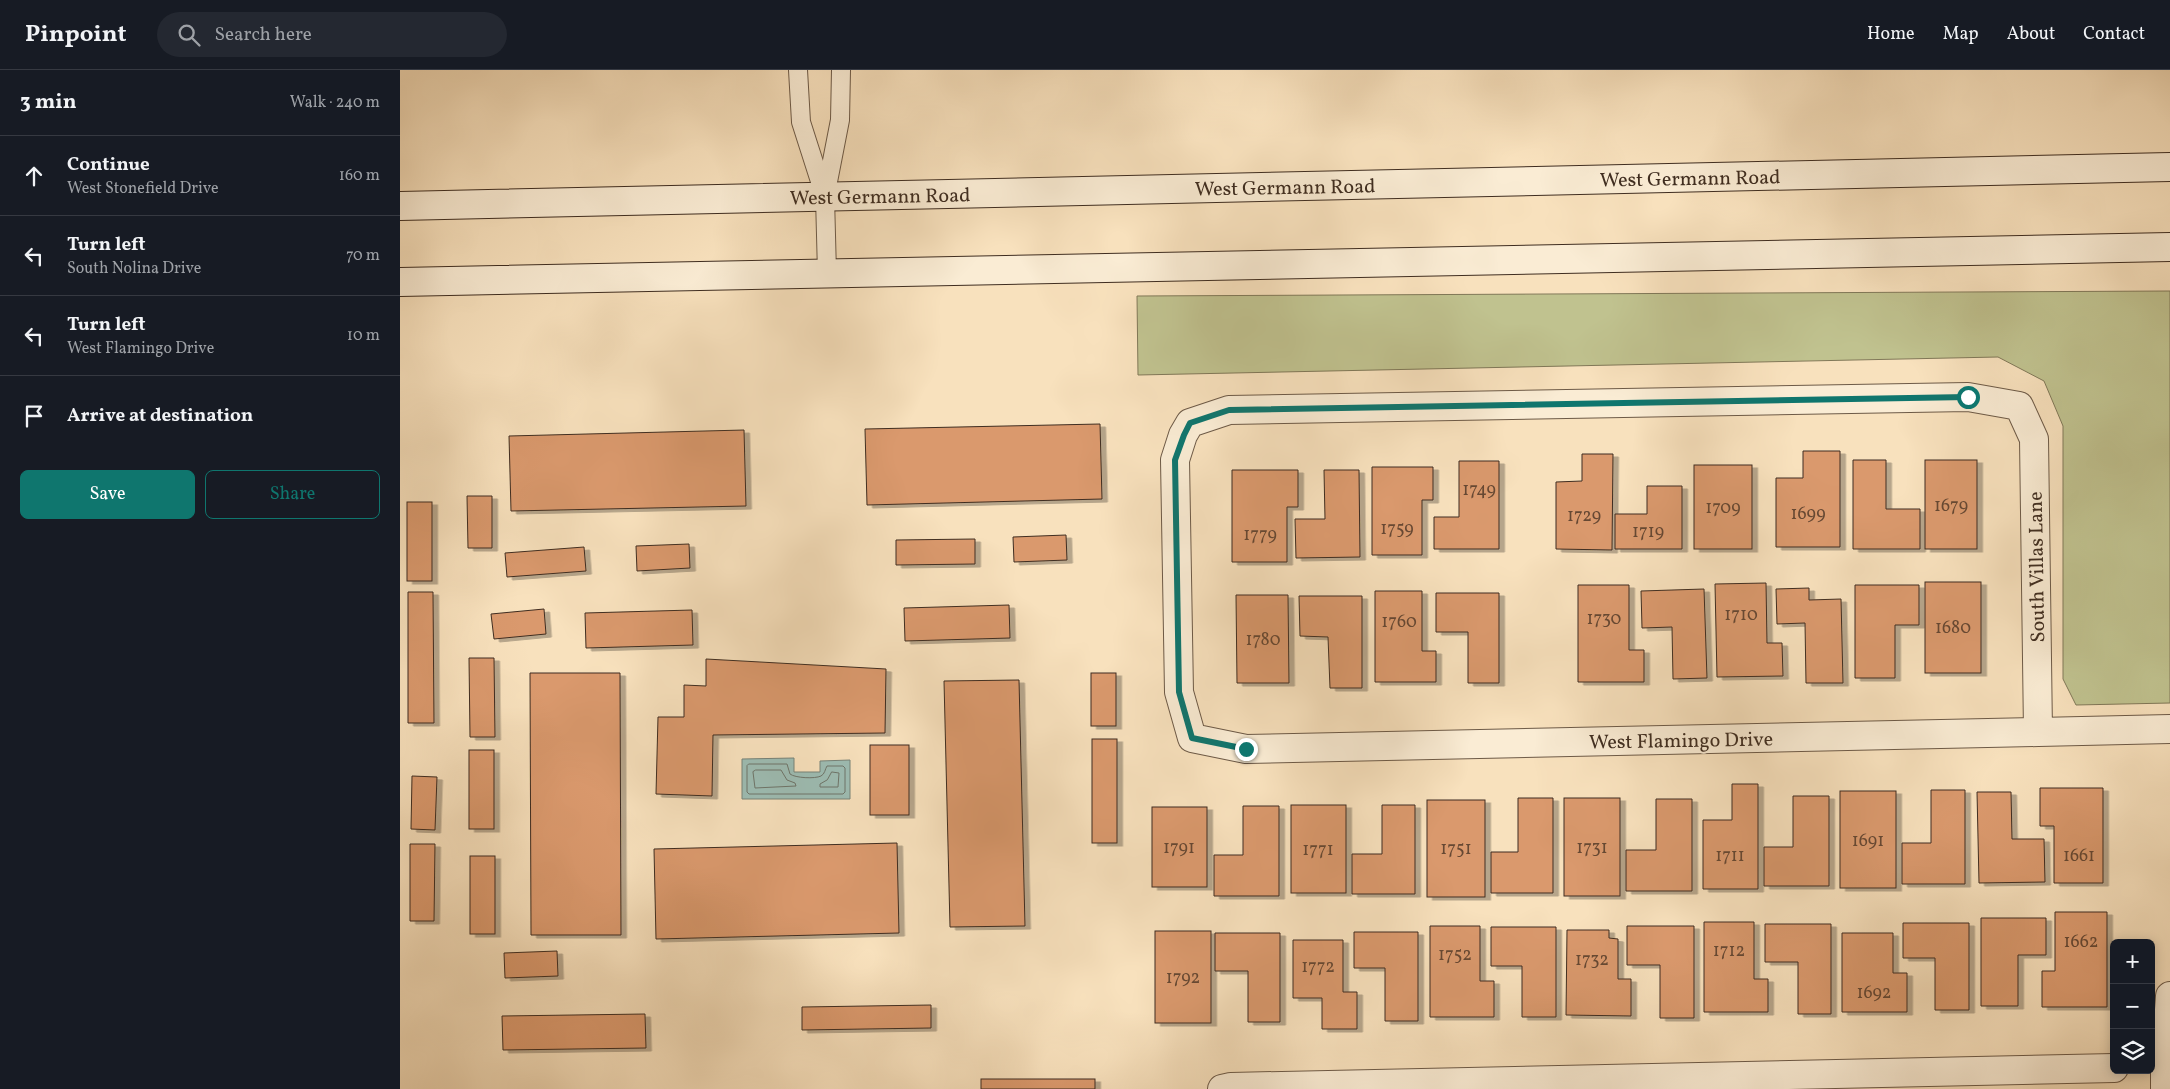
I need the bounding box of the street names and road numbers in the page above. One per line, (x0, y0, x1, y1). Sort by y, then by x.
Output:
street label: West Germann Road (1599, 164, 1781, 196)
street label: West Germann Road (1194, 173, 1376, 205)
street label: West Germann Road (789, 182, 971, 214)
street label: South Villas Lane (2023, 491, 2053, 643)
street label: West Flamingo Drive (1589, 726, 1773, 758)

